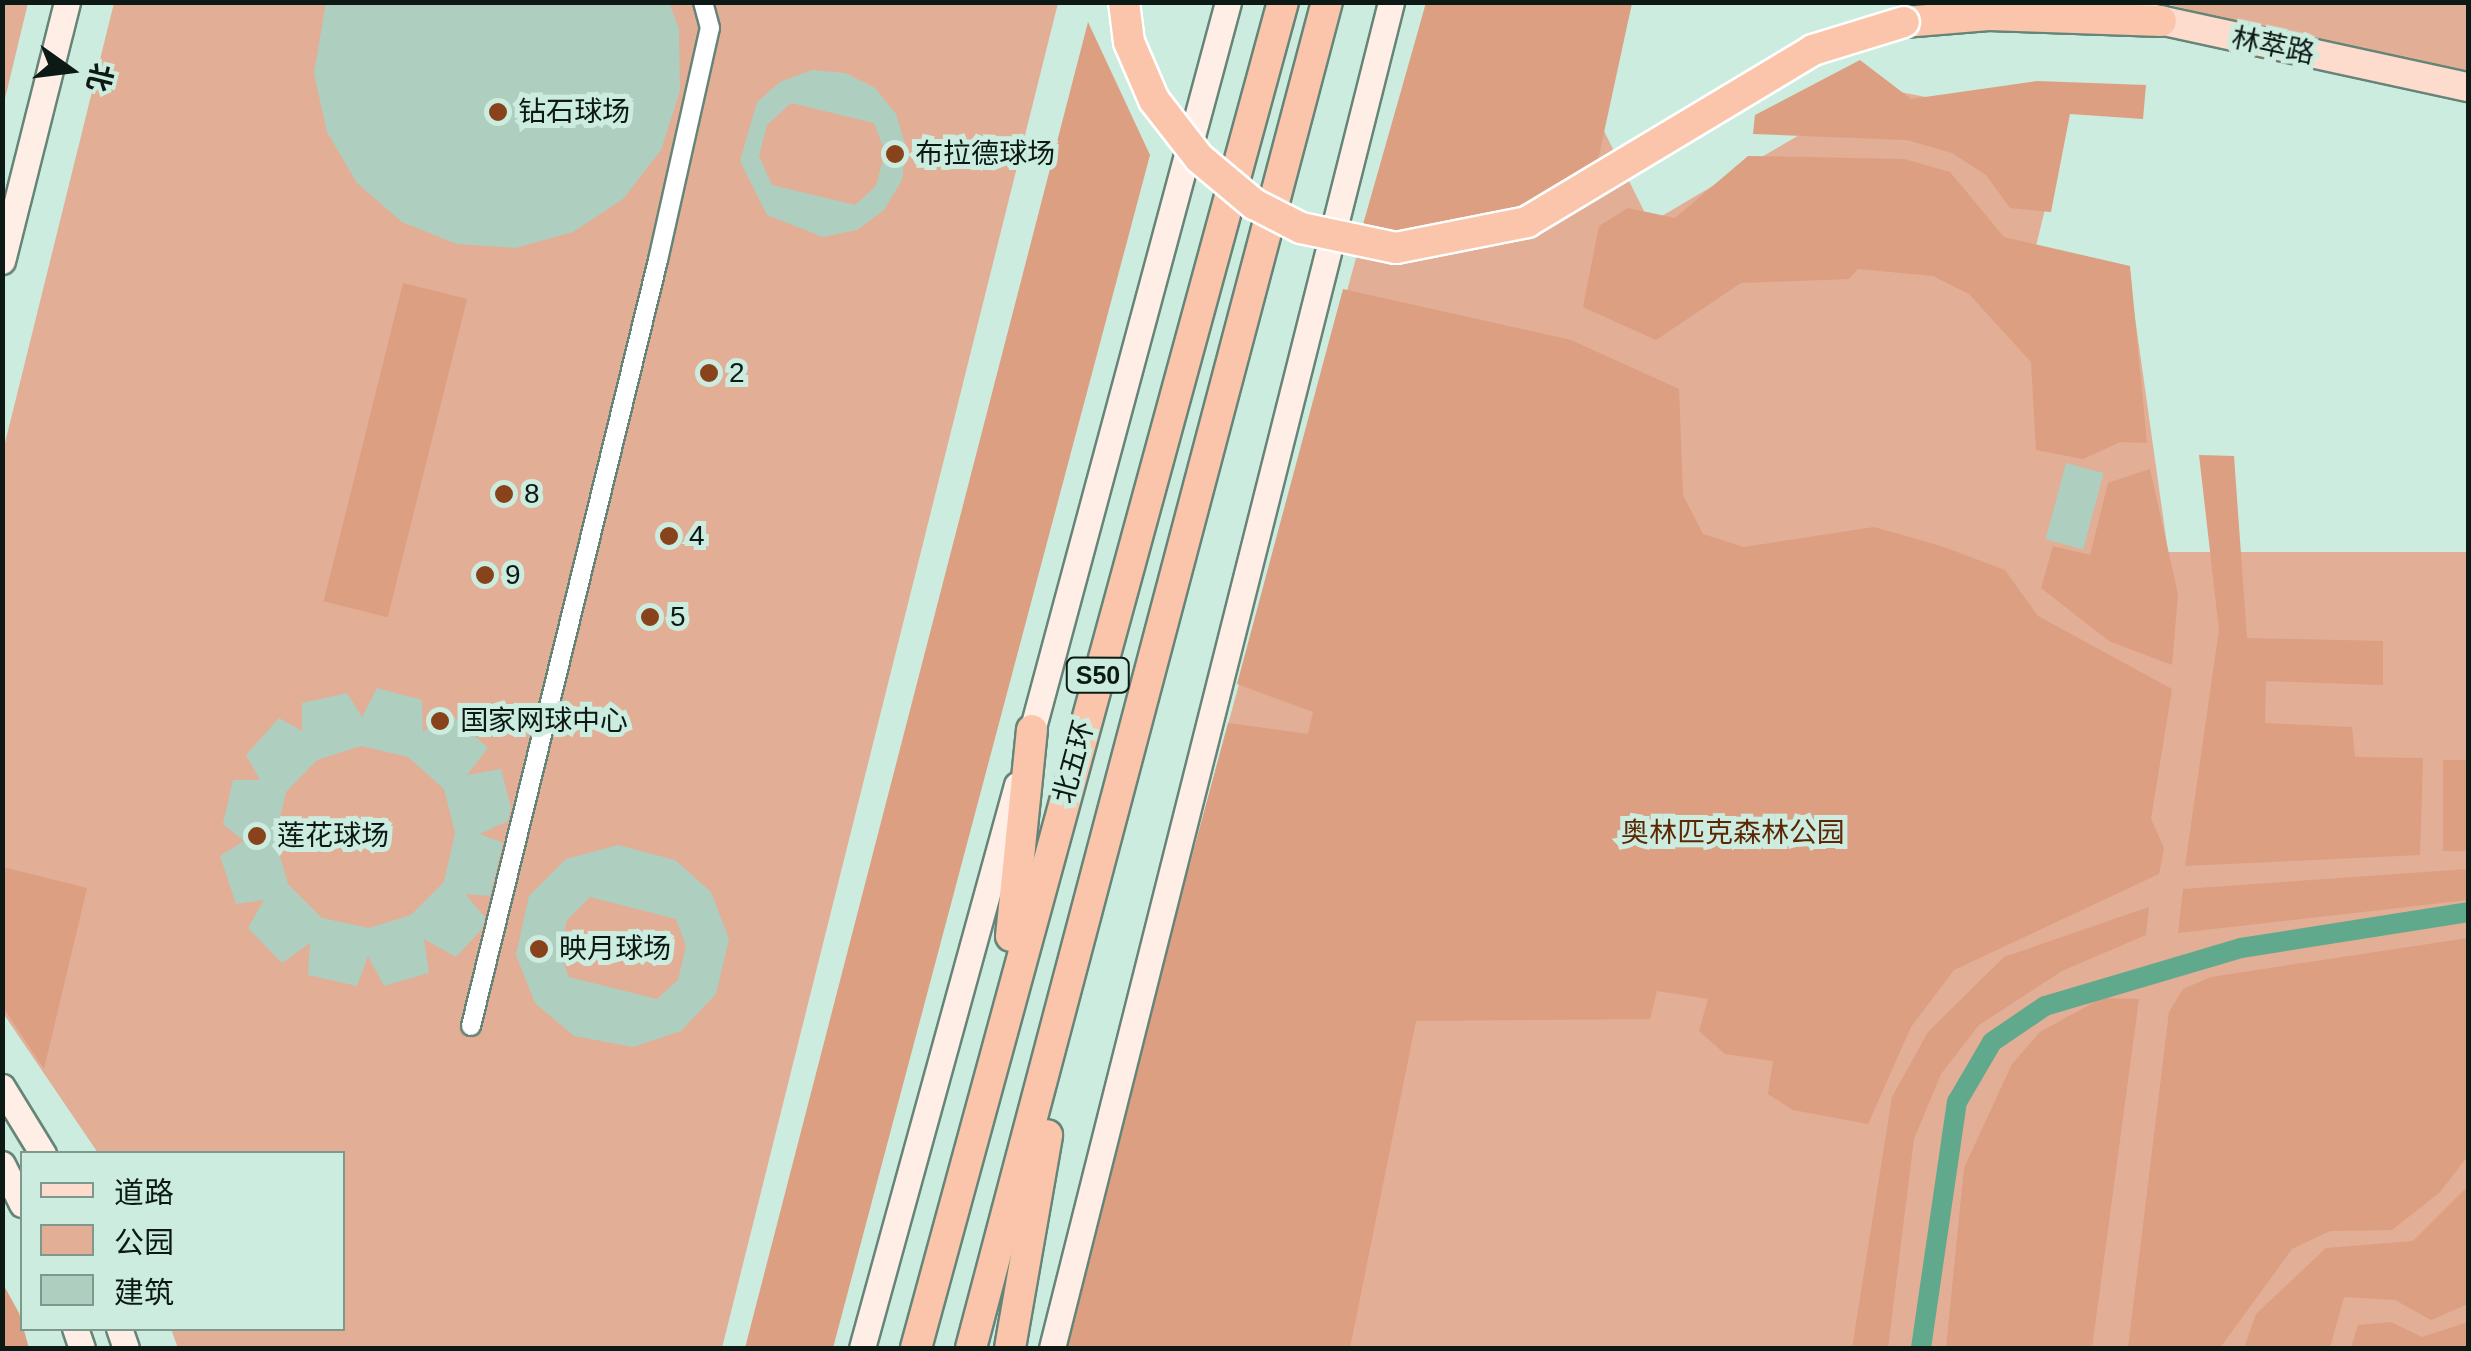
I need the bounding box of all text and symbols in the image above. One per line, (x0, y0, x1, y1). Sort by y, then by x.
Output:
north arrow (20, 20, 120, 120)
street label: 林萃路 (2228, 21, 2318, 71)
text: 北 (81, 60, 118, 95)
place label: 钻石球场 (518, 95, 630, 129)
marker: 钻石球场 (487, 101, 509, 123)
place label: 布拉德球场 (915, 137, 1055, 171)
marker: 布拉德球场 (884, 143, 906, 165)
place label: 2 (729, 356, 745, 390)
marker: 2 (698, 362, 720, 384)
place label: 8 (524, 477, 540, 511)
marker: 8 (493, 483, 515, 505)
place label: 4 (689, 519, 705, 553)
marker: 4 (658, 525, 680, 547)
place label: 9 (505, 558, 521, 592)
marker: 9 (474, 564, 496, 586)
place label: 5 (670, 600, 686, 634)
marker: 5 (639, 606, 661, 628)
road number: S50 (1066, 655, 1130, 695)
place label: 国家网球中心 (460, 704, 628, 738)
marker: 国家网球中心 (429, 710, 451, 732)
street label: 北五环 (1047, 717, 1101, 807)
park label: 奥林匹克森林公园 (1621, 816, 1845, 850)
place label: 莲花球场 (277, 819, 389, 853)
marker: 莲花球场 (246, 825, 268, 847)
place label: 映月球场 (559, 932, 671, 966)
marker: 映月球场 (528, 938, 550, 960)
legend (20, 1151, 345, 1331)
text: 道路 (114, 1176, 174, 1209)
text: 公园 (114, 1226, 174, 1259)
text: 建筑 (114, 1276, 174, 1309)

